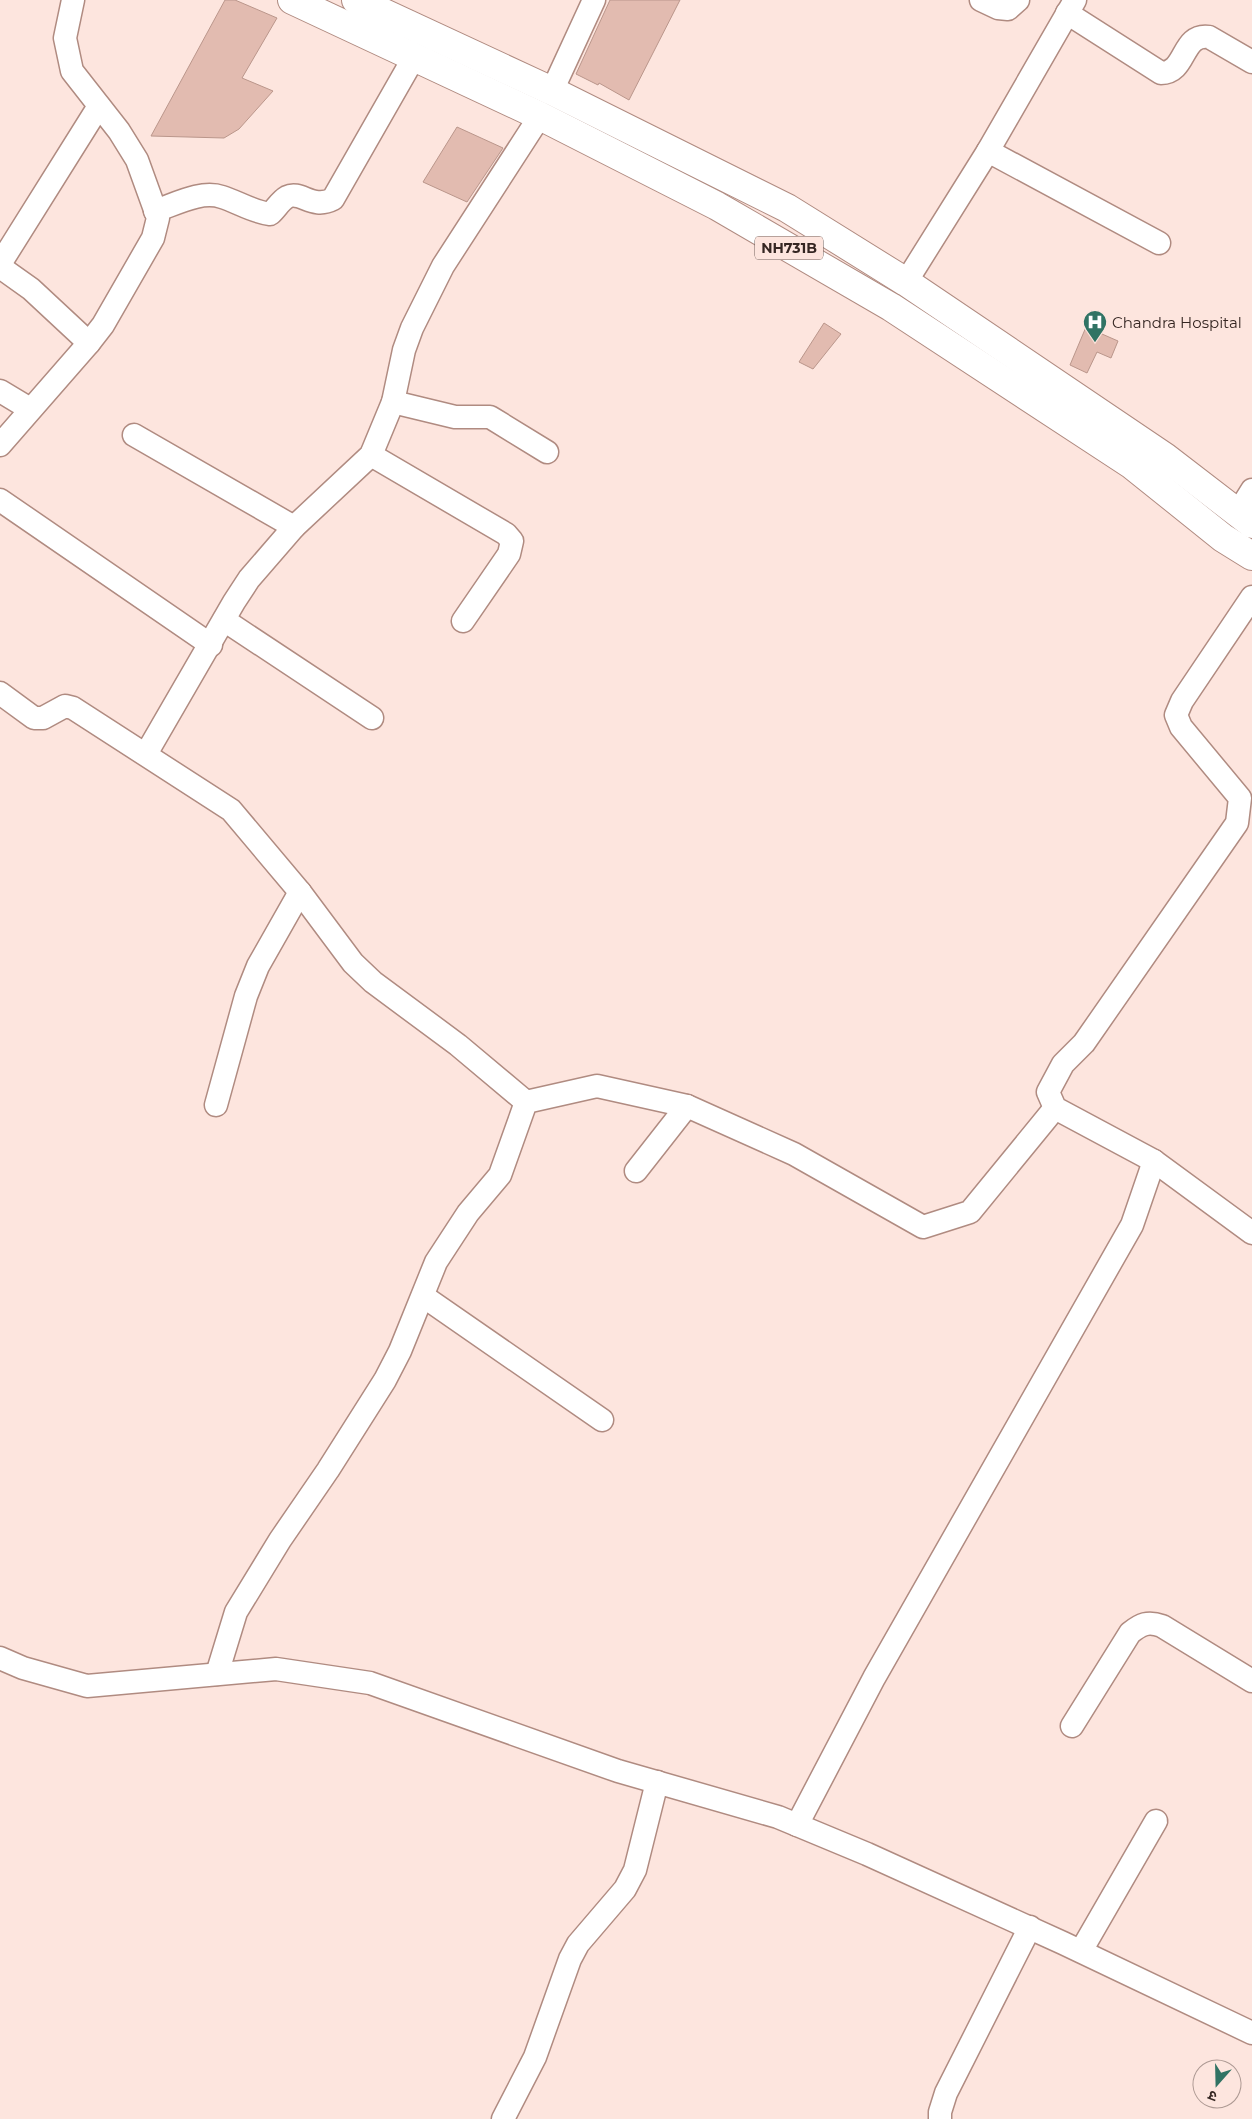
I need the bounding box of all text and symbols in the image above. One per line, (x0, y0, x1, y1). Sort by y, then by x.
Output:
road number: NH731B (755, 237, 823, 260)
hospital icon: Chandra Hospital (1082, 309, 1108, 343)
place label: Chandra Hospital (1112, 313, 1242, 332)
north arrow (1192, 2059, 1242, 2109)
text: उ (1205, 2086, 1219, 2106)

